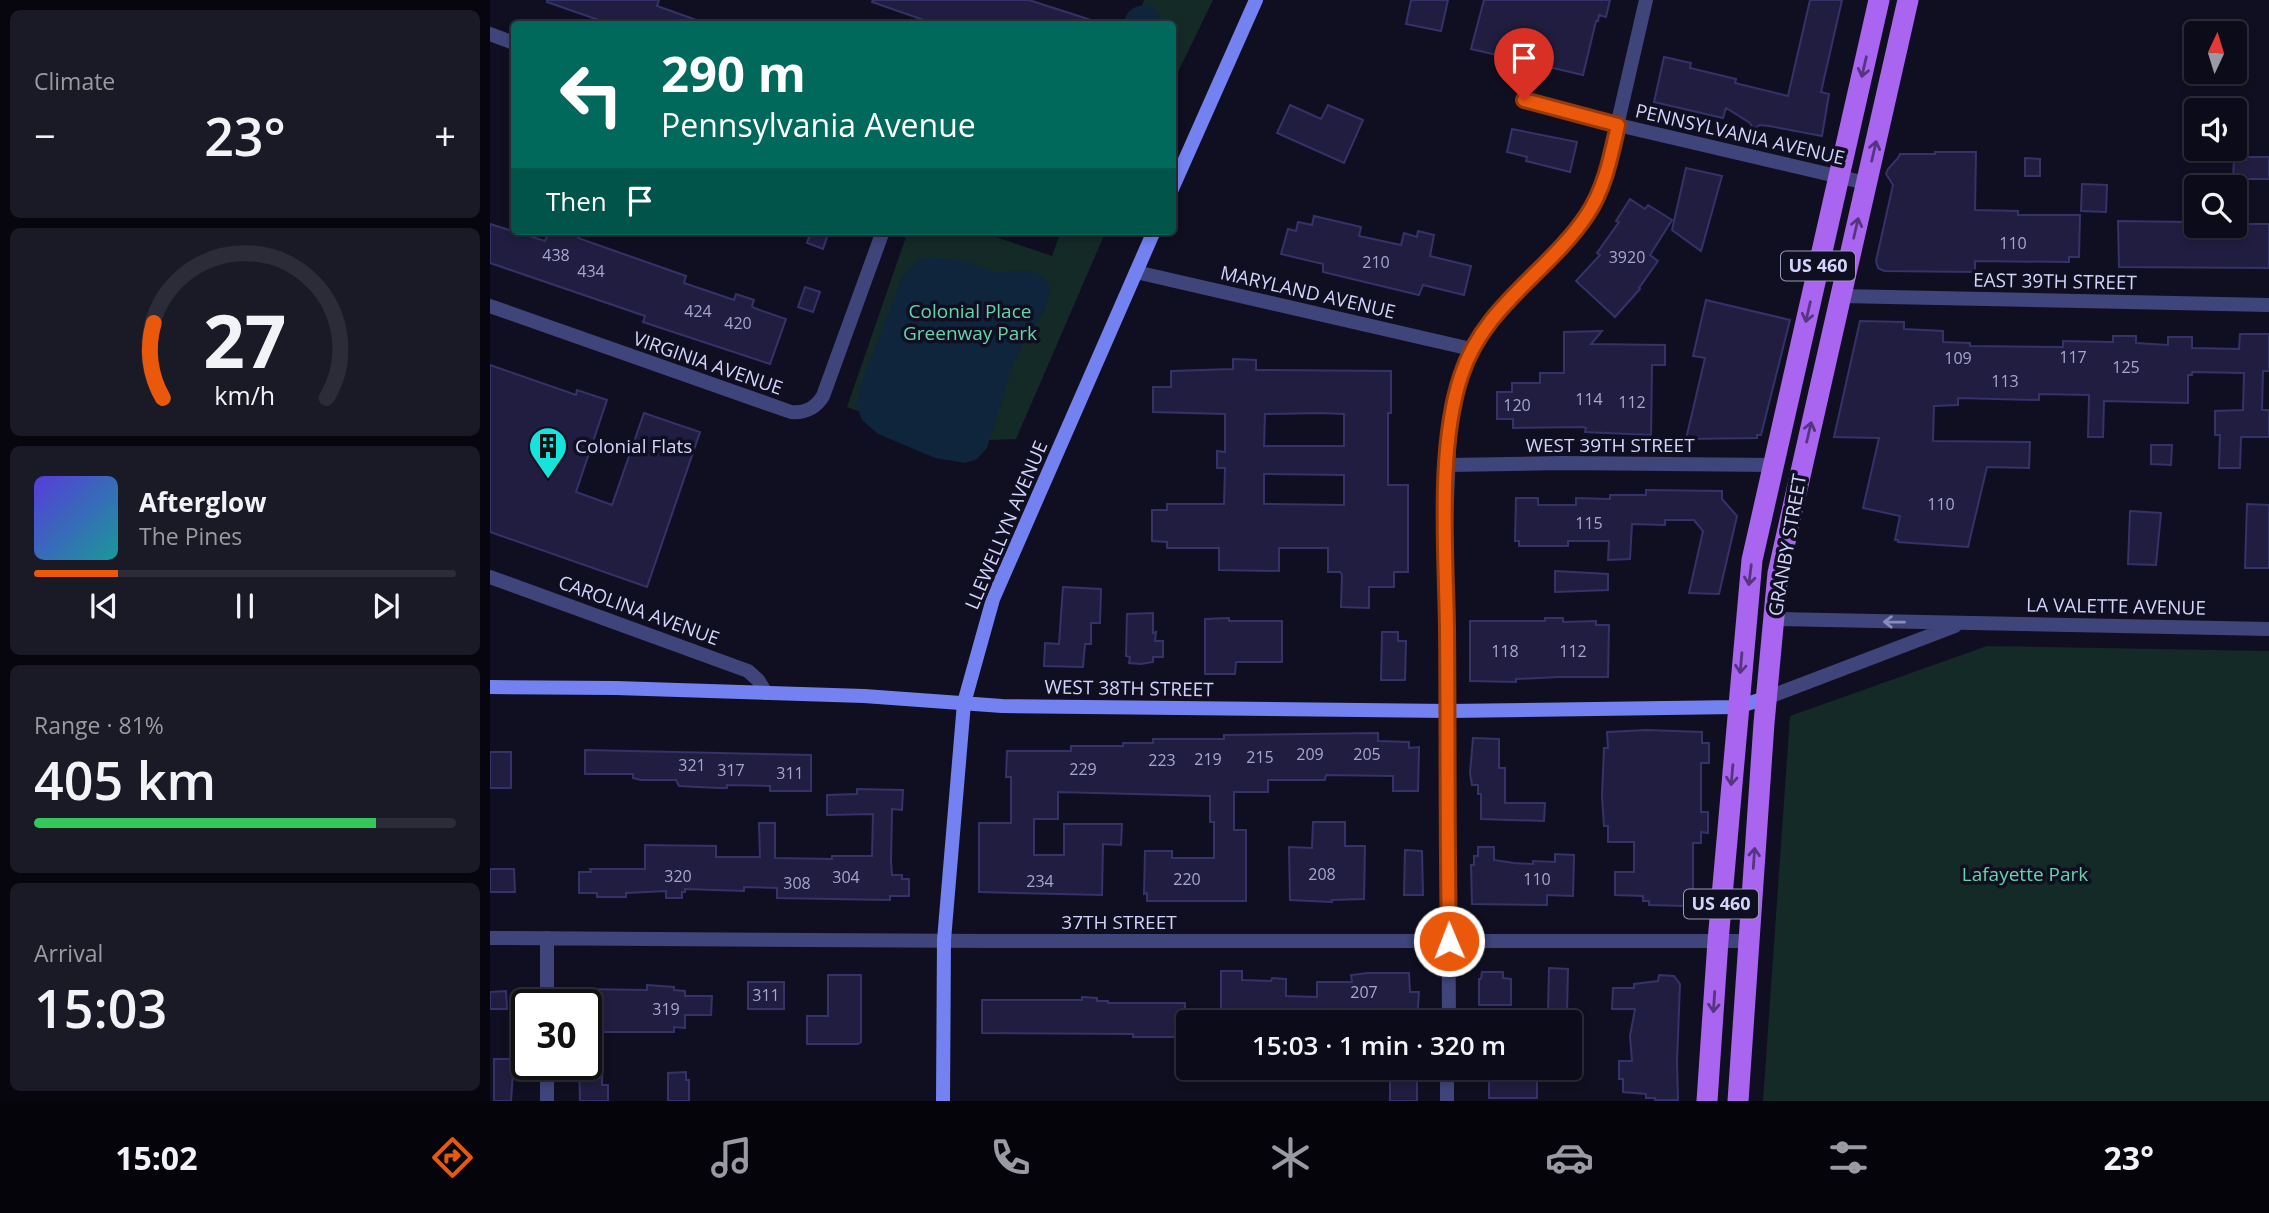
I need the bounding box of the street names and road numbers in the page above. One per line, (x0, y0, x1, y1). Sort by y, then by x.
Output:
street label: PENNSYLVANIA AVENUE (1633, 97, 1847, 171)
road number: US 460 (1781, 252, 1855, 280)
street label: MARYLAND AVENUE (1218, 259, 1398, 325)
street label: EAST 39TH STREET (1973, 267, 2138, 295)
street label: VIRGINIA AVENUE (630, 325, 786, 401)
street label: WEST 39TH STREET (1525, 432, 1695, 458)
street label: LLEWELLYN AVENUE (959, 437, 1053, 613)
street label: GRANBY STREET (1762, 471, 1812, 618)
street label: CAROLINA AVENUE (555, 569, 723, 651)
street label: LA VALETTE AVENUE (2026, 591, 2206, 621)
street label: WEST 38TH STREET (1044, 674, 1214, 702)
road number: US 460 (1684, 890, 1758, 918)
street label: 37TH STREET (1061, 909, 1177, 935)

